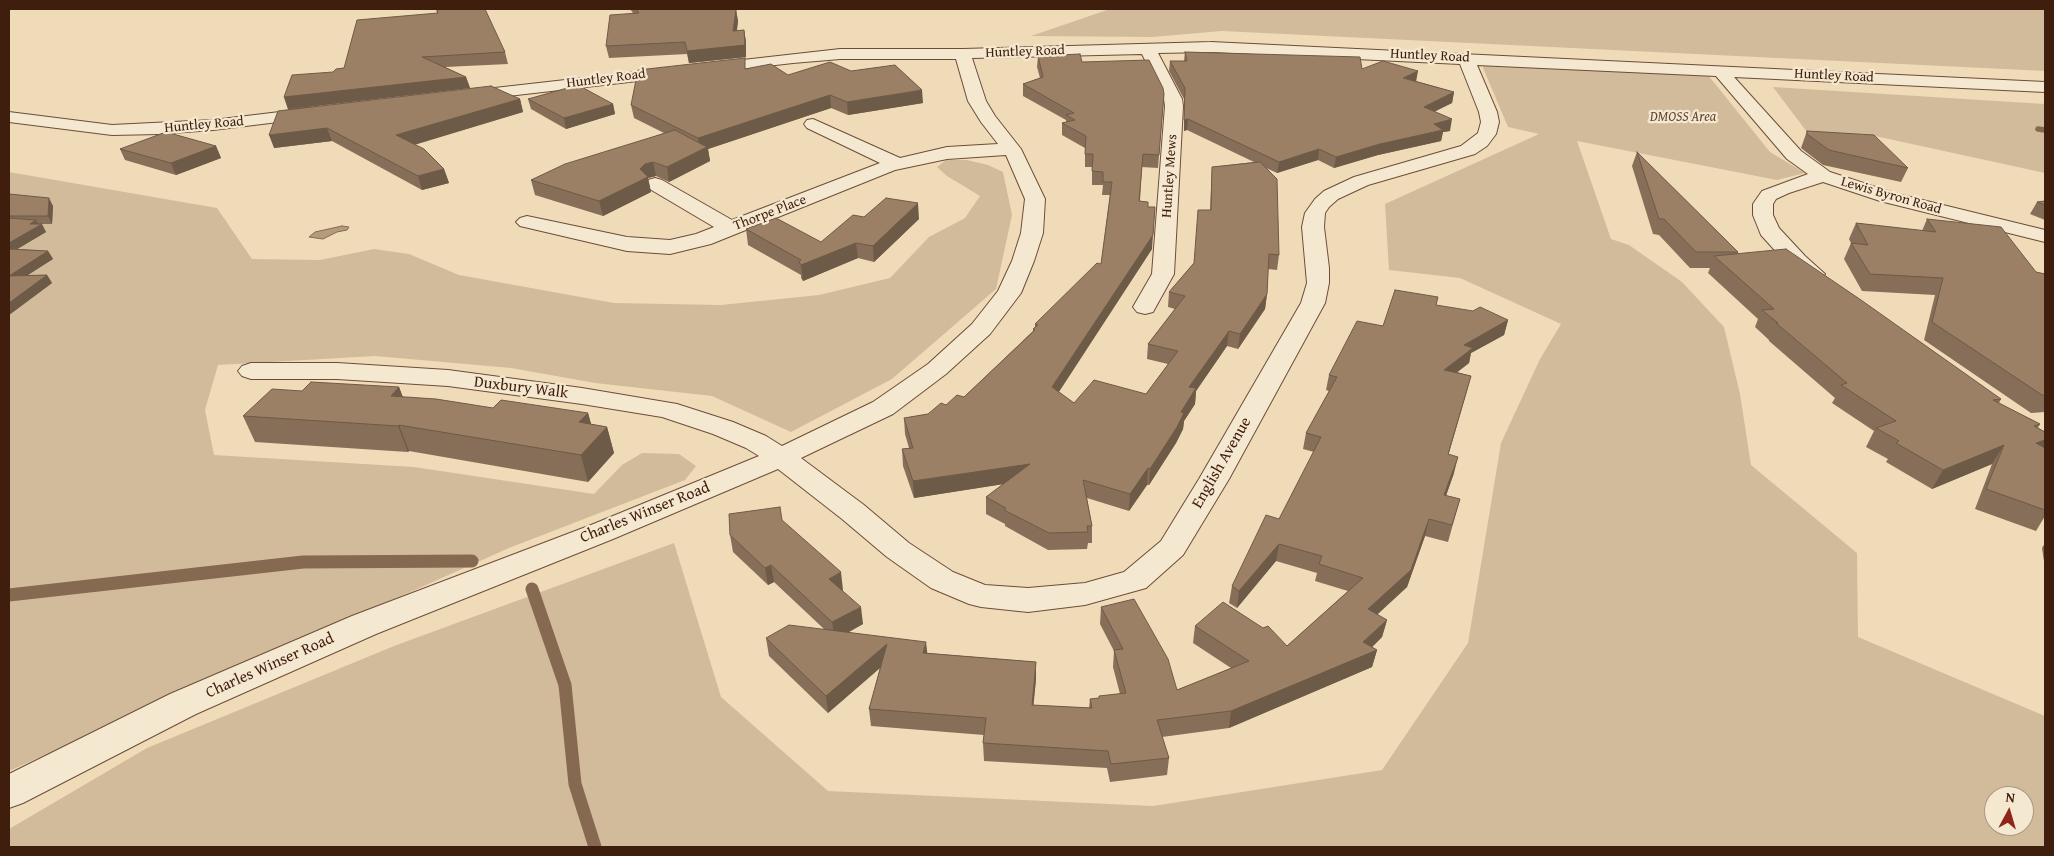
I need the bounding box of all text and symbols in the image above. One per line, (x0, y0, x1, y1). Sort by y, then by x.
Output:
street label: Huntley Road (985, 42, 1065, 62)
street label: Huntley Road (1390, 46, 1470, 66)
street label: Huntley Road (566, 66, 646, 92)
street label: Huntley Road (1794, 66, 1874, 86)
park label: DMOSS Area (1650, 109, 1716, 125)
street label: Huntley Road (164, 113, 244, 137)
street label: Huntley Mews (1159, 134, 1181, 218)
street label: Lewis Byron Road (1839, 174, 1943, 218)
street label: Thorpe Place (731, 191, 809, 235)
street label: Duxbury Walk (473, 373, 569, 403)
street label: English Avenue (1188, 414, 1256, 512)
street label: Charles Winser Road (577, 478, 713, 548)
street label: Charles Winser Road (203, 629, 337, 703)
north arrow (1984, 786, 2034, 836)
text: N (2005, 787, 2016, 808)

